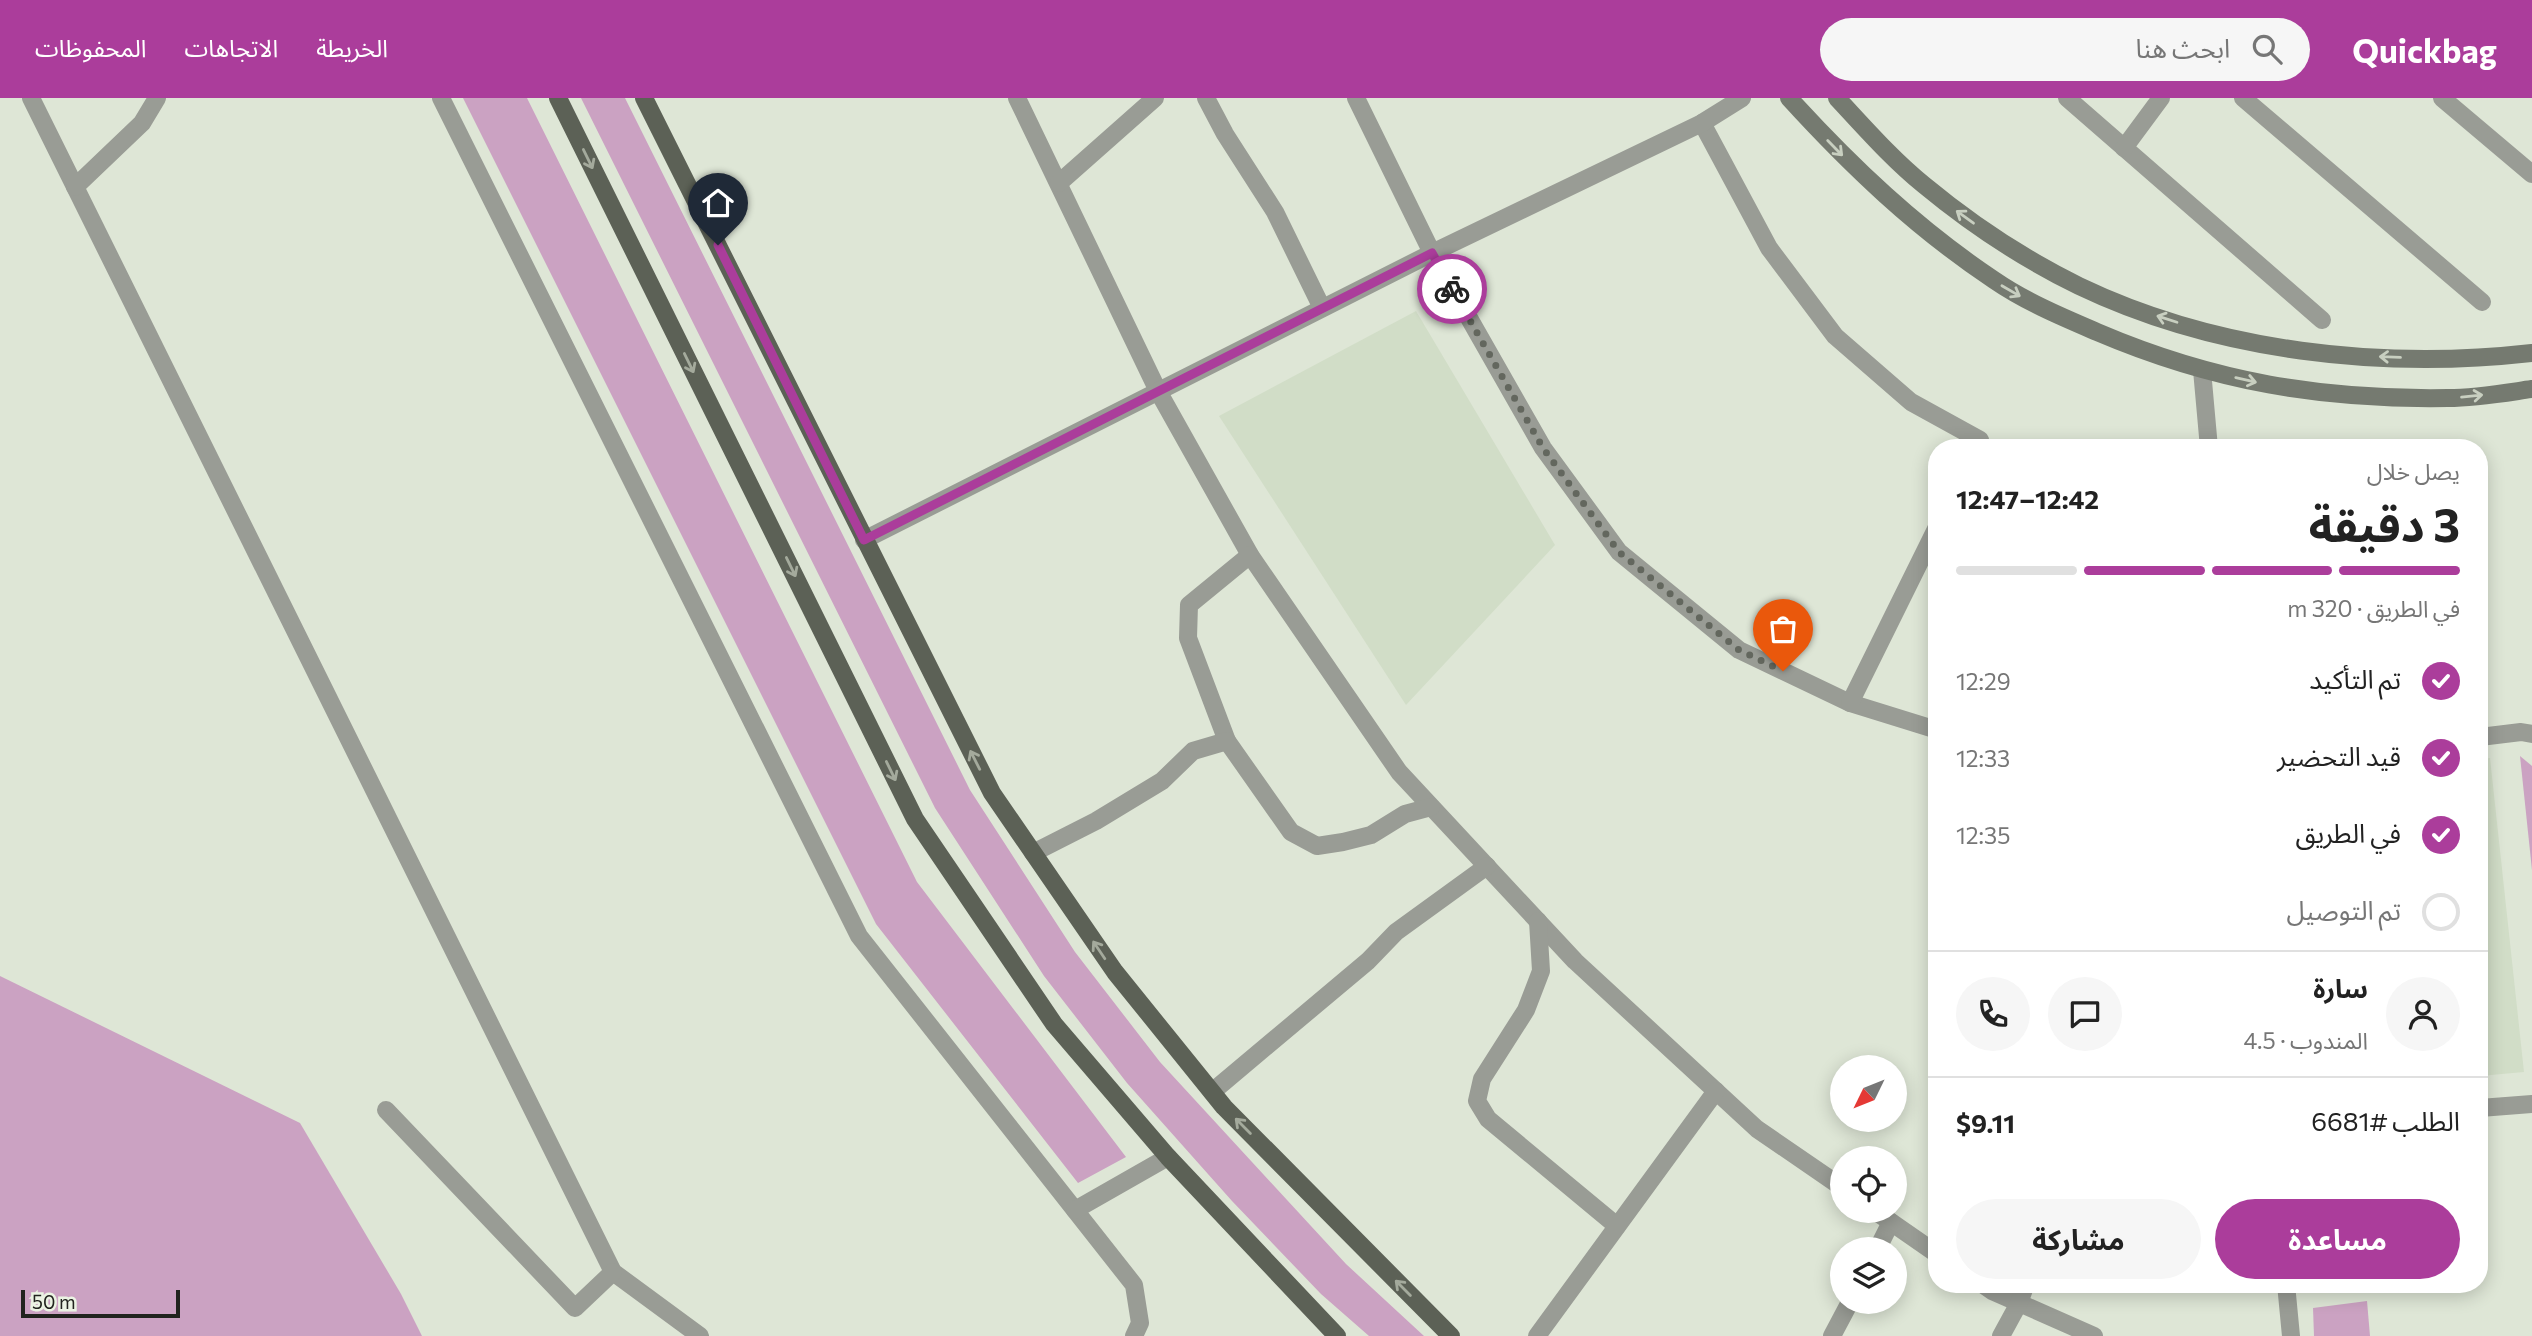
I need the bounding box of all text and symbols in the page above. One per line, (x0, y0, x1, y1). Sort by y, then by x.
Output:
search box (1820, 18, 2310, 81)
text: Quickbag (2352, 29, 2497, 70)
icon: search (2248, 30, 2286, 68)
text: ابحث هنا (2136, 32, 2230, 63)
text: المحفوظات (35, 33, 146, 62)
text: الاتجاهات (184, 33, 278, 62)
text: الخريطة (316, 33, 388, 62)
one-way arrow (1827, 139, 1844, 156)
one-way arrow (582, 148, 595, 169)
pin (688, 173, 748, 245)
icon: home (699, 184, 737, 222)
one-way arrow (1956, 209, 1975, 224)
courier (1417, 254, 1487, 324)
icon: bike (1433, 270, 1471, 308)
one-way arrow (2001, 284, 2021, 298)
one-way arrow (2156, 312, 2178, 325)
one-way arrow (2379, 351, 2402, 364)
one-way arrow (683, 352, 697, 373)
one-way arrow (2234, 374, 2257, 388)
one-way arrow (2460, 389, 2482, 402)
text: يصل خلال (2367, 457, 2460, 485)
text: 12:42–12:47 (1956, 483, 2099, 514)
text: 3 دقيقة (2309, 495, 2460, 551)
one-way arrow (784, 556, 798, 577)
text: في الطريق · 320 m (2287, 594, 2460, 622)
pin (1753, 599, 1813, 671)
icon: bag (1764, 610, 1802, 648)
icon: check (2422, 662, 2460, 700)
text: تم التأكيد (2309, 663, 2401, 694)
text: 12:29 (1956, 667, 2011, 695)
icon: check (2422, 739, 2460, 777)
text: قيد التحضير (2277, 740, 2401, 771)
text: 12:33 (1956, 744, 2010, 772)
one-way arrow (968, 750, 982, 770)
one-way arrow (884, 760, 898, 781)
icon: check (2422, 816, 2460, 854)
text: في الطريق (2296, 817, 2401, 848)
text: 12:35 (1956, 821, 2010, 849)
text: تم التوصيل (2287, 894, 2401, 925)
one-way arrow (1092, 941, 1107, 960)
text: سارة (2313, 972, 2368, 1003)
button: phone (1956, 977, 2030, 1051)
button: chat (2048, 977, 2122, 1051)
button: person (2386, 977, 2460, 1051)
text: المندوب · 4.5 (2243, 1026, 2368, 1054)
north arrow (1830, 1055, 1908, 1132)
map controls (1830, 1055, 1907, 1314)
text: الطلب #6681 (2311, 1105, 2460, 1136)
text: $9.11 (1956, 1107, 2015, 1138)
one-way arrow (1234, 1118, 1251, 1135)
button: locate (1830, 1146, 1907, 1223)
button: مشاركة (1956, 1199, 2201, 1279)
button: مساعدة (2215, 1199, 2460, 1279)
button: layers (1830, 1237, 1907, 1314)
one-way arrow (1394, 1280, 1411, 1297)
scale bar (21, 1287, 180, 1319)
text: 50 m (32, 1290, 76, 1313)

